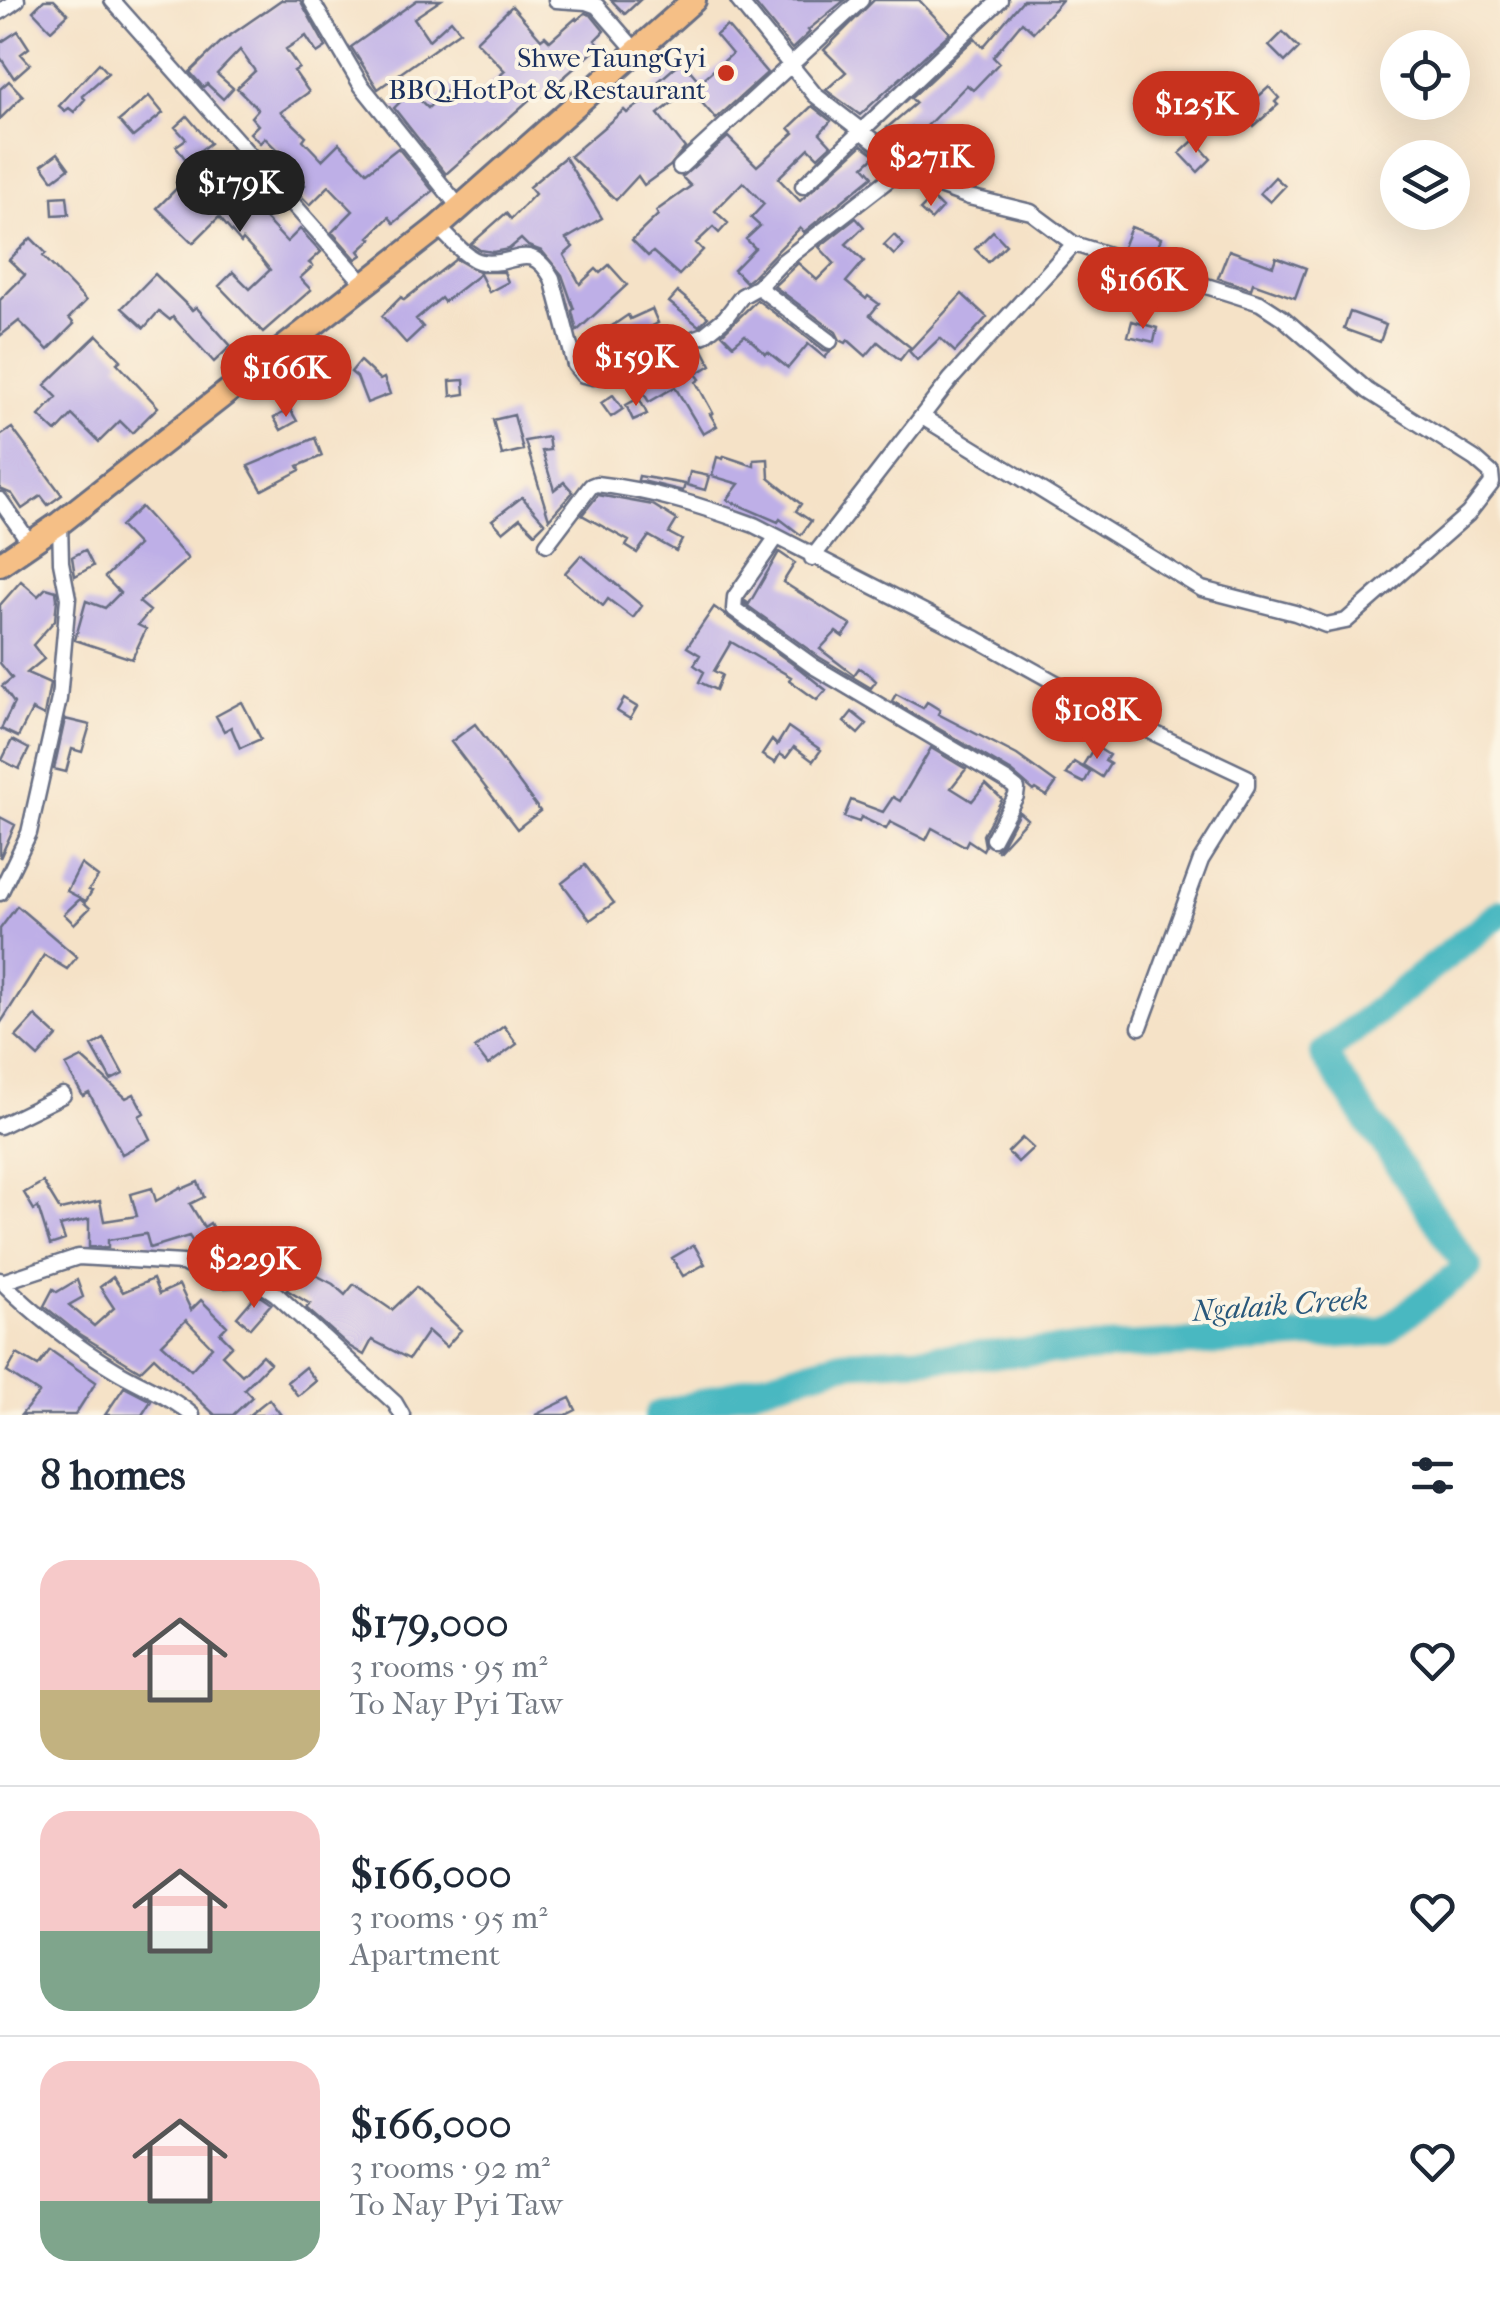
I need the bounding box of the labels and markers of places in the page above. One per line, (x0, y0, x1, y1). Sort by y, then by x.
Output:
place label: Shwe TaungGyi BBQ,HotPot & Restaurant (388, 41, 706, 106)
marker: Shwe TaungGyi BBQ,HotPot & Restaurant (715, 62, 737, 84)
pin: $125K (1126, 71, 1266, 156)
pin: $271K (861, 124, 1001, 209)
pin: $179K (170, 150, 310, 235)
pin: $166K (1073, 247, 1213, 332)
pin: $159K (566, 324, 706, 409)
pin: $166K (216, 335, 356, 420)
pin: $108K (1027, 677, 1167, 762)
pin: $229K (184, 1226, 324, 1311)

